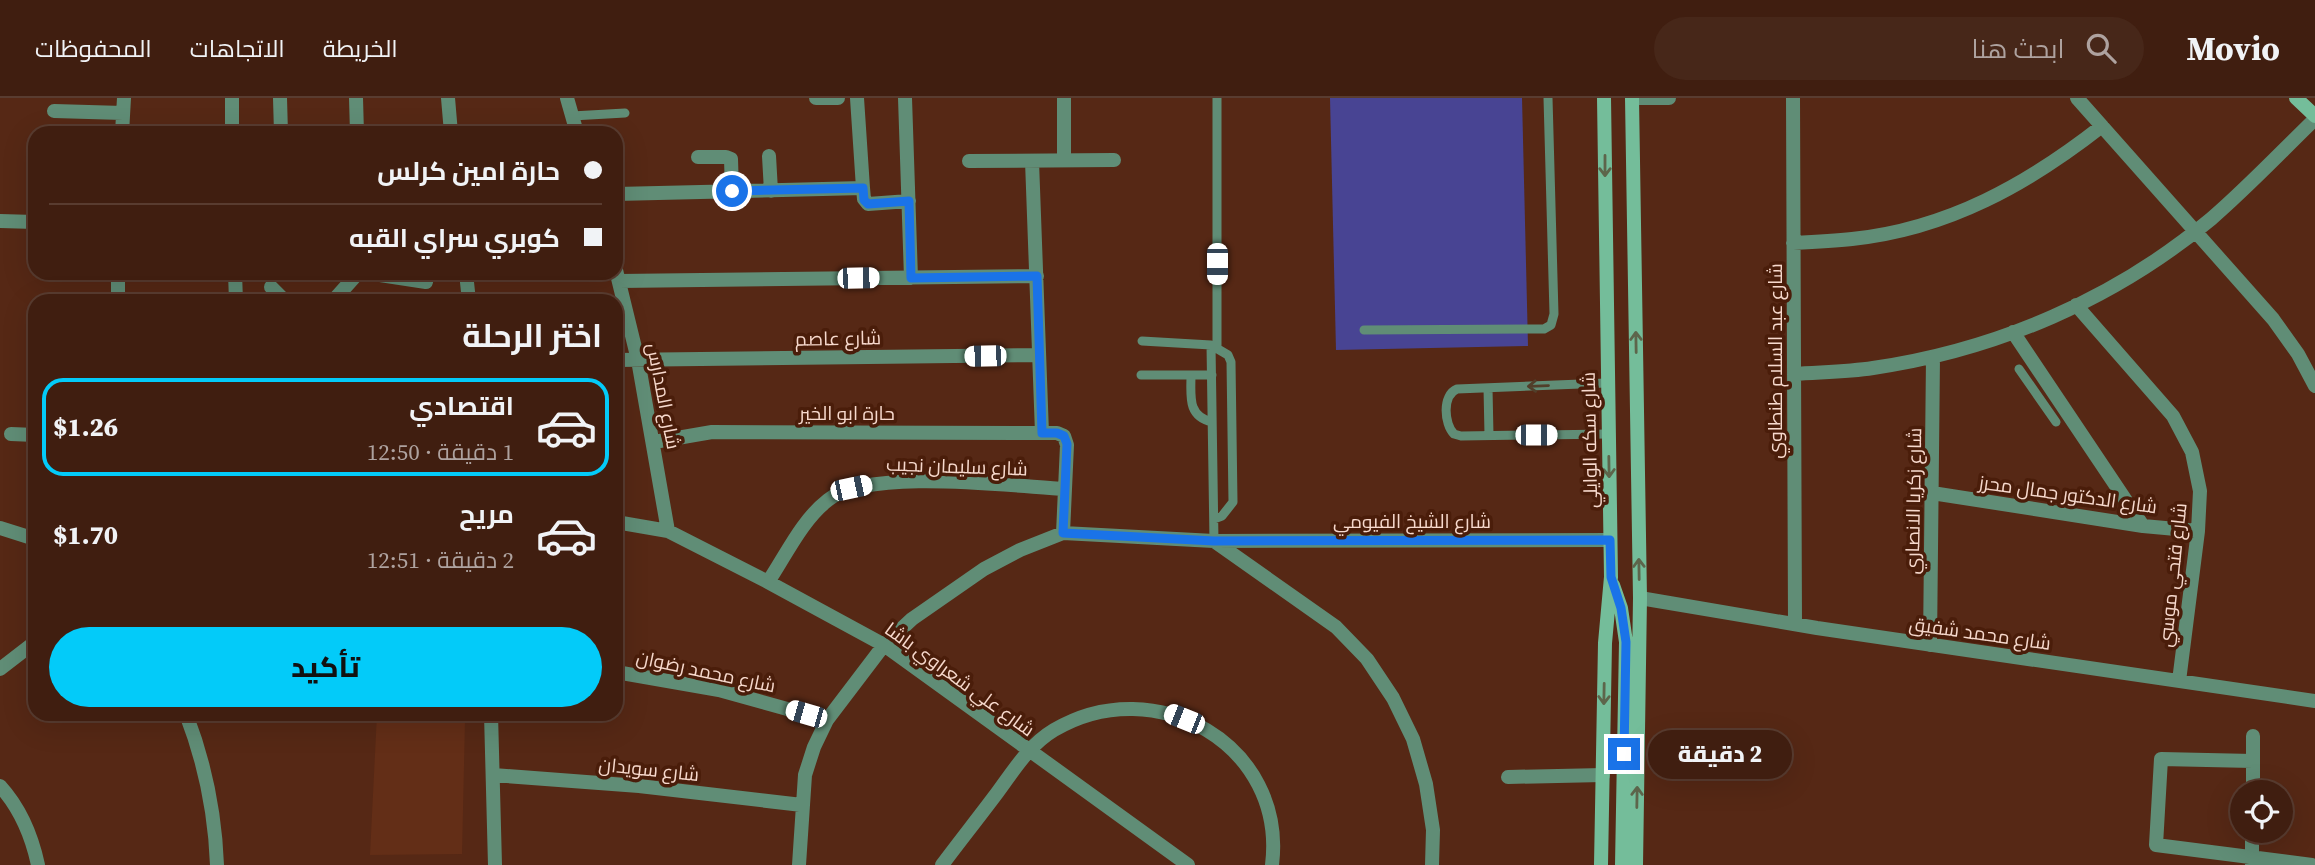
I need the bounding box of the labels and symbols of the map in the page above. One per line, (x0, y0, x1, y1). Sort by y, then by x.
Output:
one-way arrow (1598, 154, 1612, 177)
route start (716, 175, 748, 207)
car (1207, 243, 1228, 285)
street label: شارع عبد السلام طنطاوي (1762, 263, 1790, 459)
car (837, 267, 880, 289)
street label: شارع عاصم (795, 324, 881, 353)
one-way arrow (1629, 331, 1643, 354)
street label: شارع المدارس (640, 341, 687, 452)
car (964, 345, 1007, 367)
street label: شارع سكه الوايلي (1575, 372, 1605, 508)
one-way arrow (1527, 379, 1550, 392)
street label: حارة ابو الخير (798, 400, 895, 426)
car (1516, 425, 1558, 446)
street label: شارع زكريا الانصاري (1899, 427, 1929, 575)
street label: شارع سليمان نجيب (886, 451, 1028, 482)
one-way arrow (1602, 455, 1615, 478)
street label: شارع الدكتور جمال محرز (1976, 468, 2159, 520)
car (829, 473, 874, 503)
street label: شارع فتحي موسي (2151, 502, 2194, 649)
street label: شارع الشيخ الفيومي (1333, 508, 1491, 536)
one-way arrow (1632, 558, 1646, 581)
street label: شارع محمد شفيق (1907, 610, 2052, 657)
street label: شارع علي شعراوي باشا (879, 616, 1040, 744)
street label: شارع محمد رضوان (634, 644, 778, 699)
one-way arrow (1597, 683, 1611, 706)
car (783, 698, 830, 730)
car (1161, 701, 1208, 737)
callout: 2 دقيقة (1648, 730, 1792, 778)
route end (1608, 738, 1640, 770)
street label: شارع سويدان (597, 751, 701, 788)
one-way arrow (1630, 786, 1644, 809)

